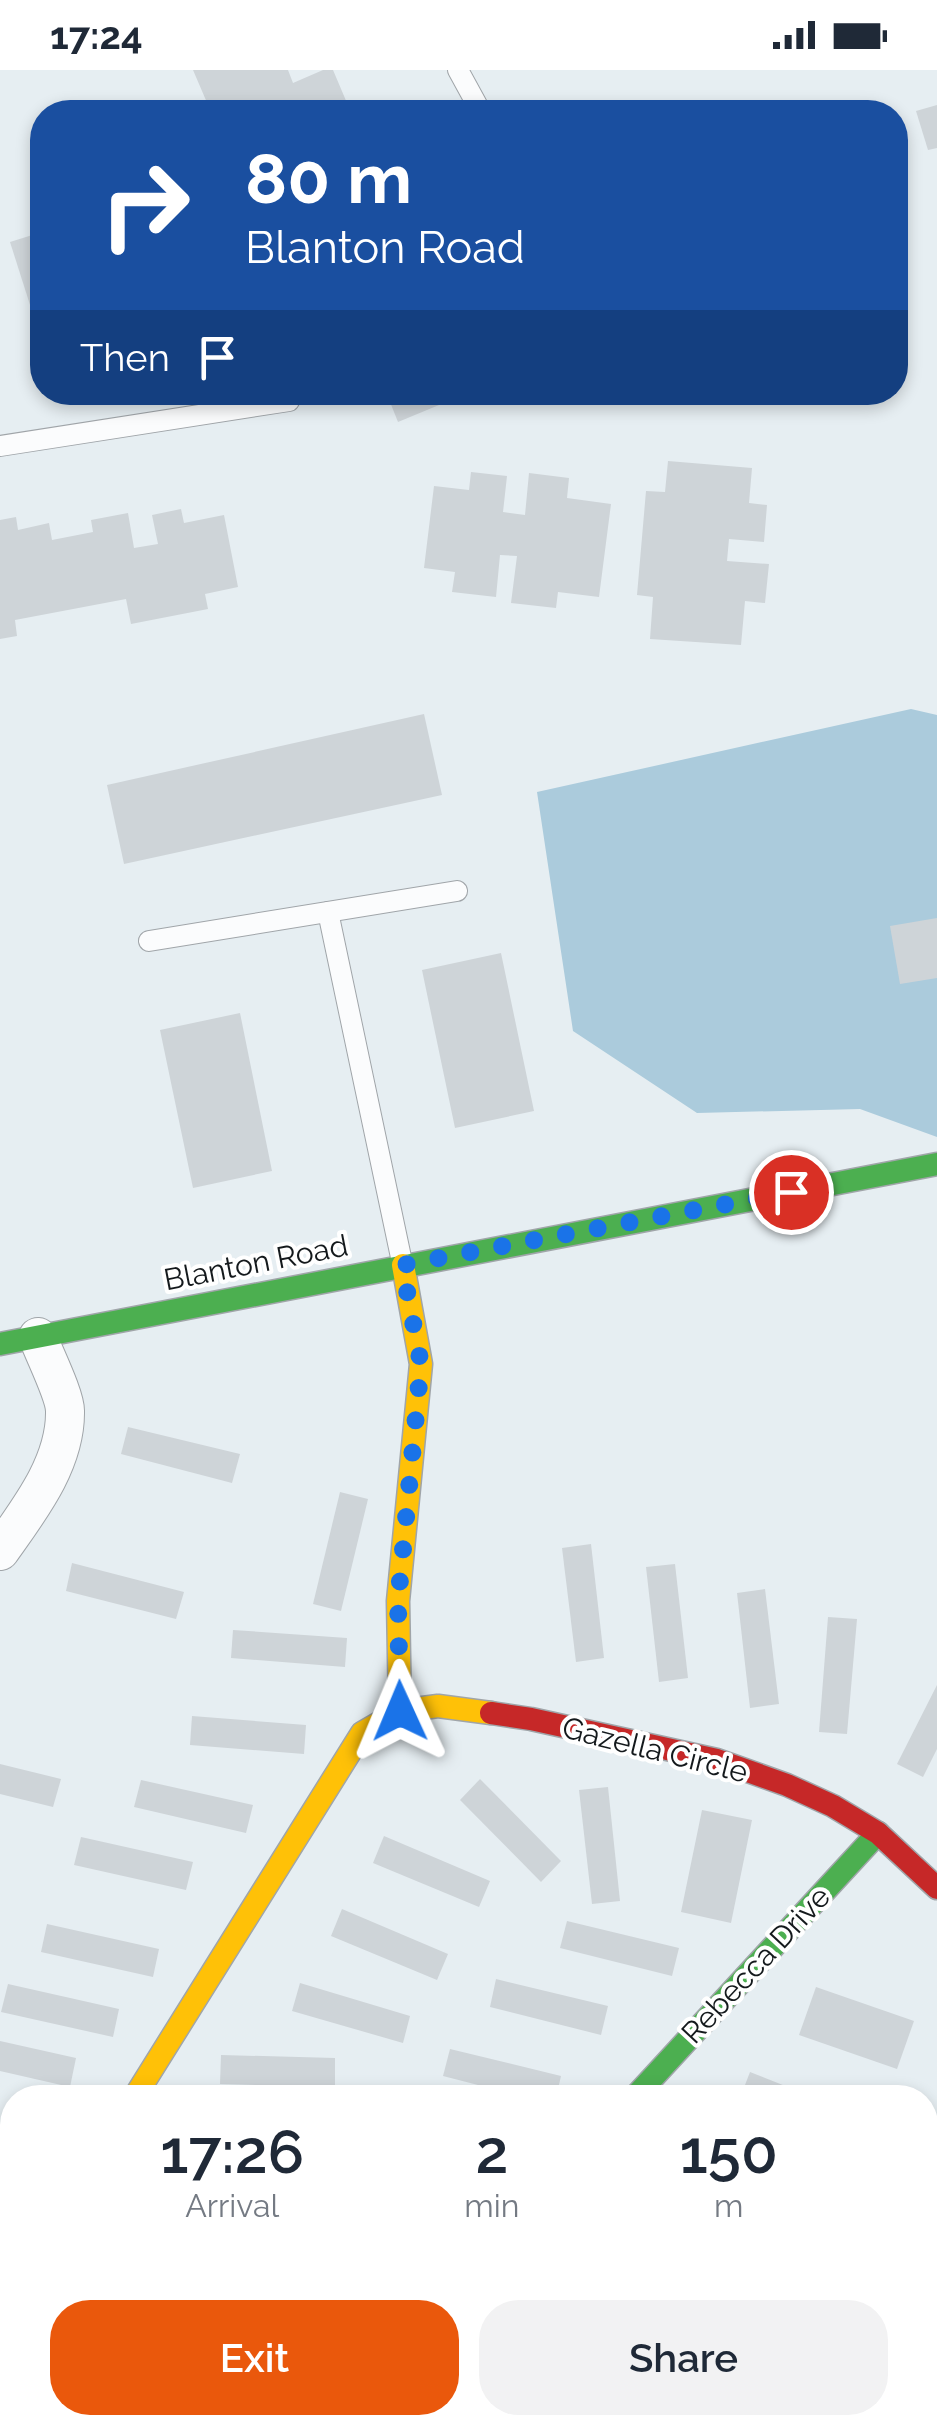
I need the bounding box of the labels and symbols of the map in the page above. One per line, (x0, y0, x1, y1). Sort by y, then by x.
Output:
pin (749, 1150, 834, 1235)
street label: Blanton Road (161, 1228, 351, 1297)
position arrow (348, 1659, 452, 1763)
street label: Gazella Circle (559, 1710, 751, 1789)
street label: Rebecca Drive (674, 1879, 837, 2050)

